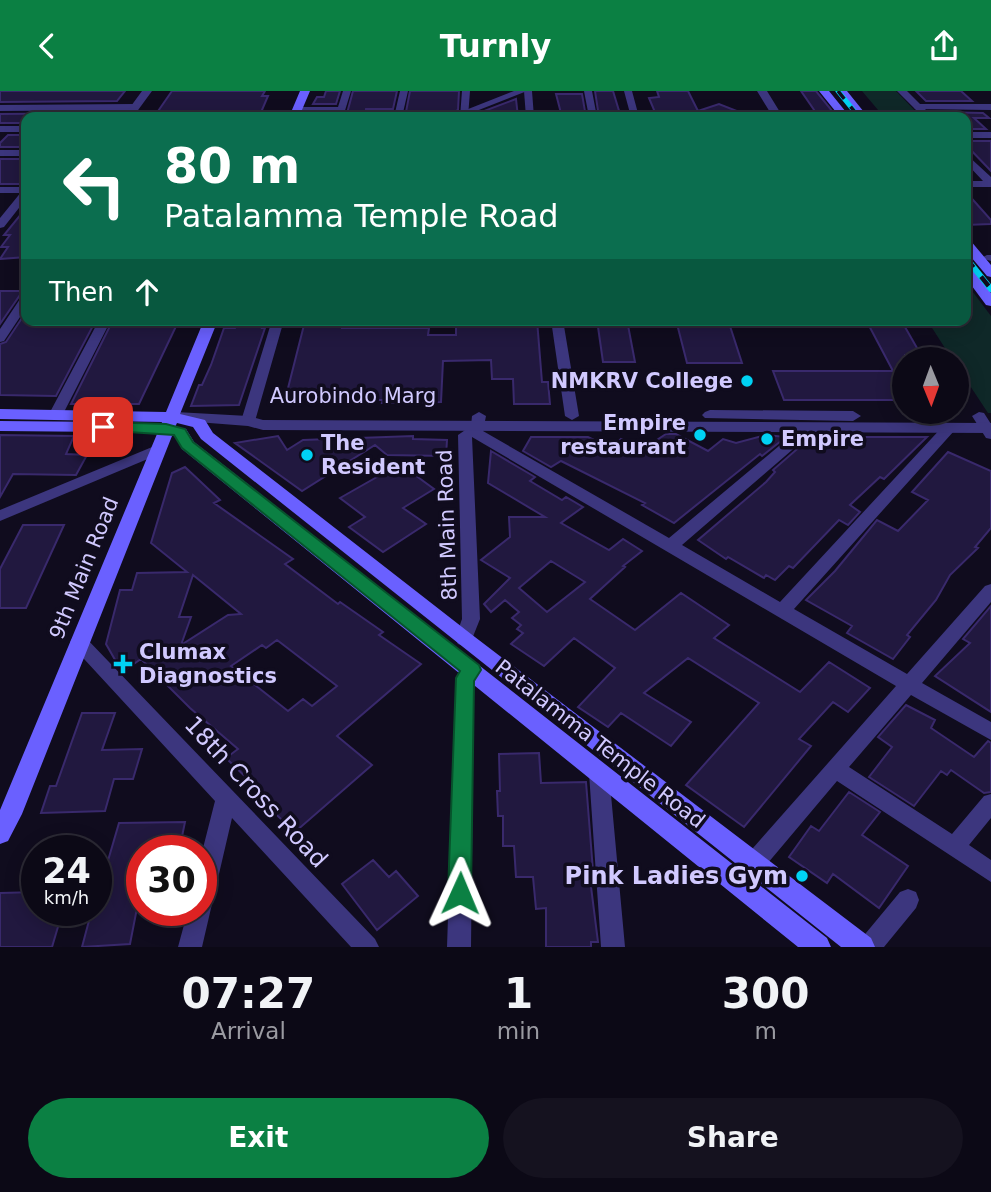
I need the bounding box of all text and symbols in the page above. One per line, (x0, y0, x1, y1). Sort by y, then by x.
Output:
icon: back (28, 27, 66, 65)
text: Turnly (440, 27, 551, 65)
icon: share (925, 27, 963, 65)
text: 80 m (164, 138, 300, 195)
icon: left (49, 140, 140, 231)
text: Patalamma Temple Road (164, 197, 559, 235)
icon: ahead (128, 273, 166, 311)
text: Then (49, 277, 114, 307)
north arrow (892, 347, 970, 423)
map controls (892, 347, 969, 424)
place label: NMKRV College (551, 369, 733, 393)
marker: NMKRV College (739, 373, 755, 389)
street label: Aurobindo Marg (270, 384, 436, 408)
pin (73, 397, 133, 457)
icon: arrive (84, 408, 122, 446)
place label: Empire restaurant (560, 411, 686, 459)
marker: Empire restaurant (692, 427, 708, 443)
place label: Empire (781, 427, 864, 451)
place label: The Resident (321, 431, 425, 479)
marker: Empire (759, 431, 775, 447)
marker: The Resident (299, 447, 315, 463)
street label: 8th Main Road (432, 449, 462, 601)
street label: 9th Main Road (45, 493, 123, 643)
place label: Clumax Diagnostics (139, 640, 277, 688)
marker: Clumax Diagnostics (113, 654, 133, 674)
street label: Patalamma Temple Road (491, 655, 709, 833)
street label: 18th Cross Road (179, 711, 333, 873)
speed limit sign: 30 (126, 835, 217, 926)
text: 24 (42, 851, 91, 891)
position arrow (423, 856, 497, 930)
place label: Pink Ladies Gym (565, 862, 788, 890)
marker: Pink Ladies Gym (794, 868, 810, 884)
text: km/h (44, 887, 89, 908)
text: 07:27 (182, 969, 315, 1018)
text: 1 (504, 969, 533, 1018)
text: 300 (722, 969, 809, 1018)
text: Arrival (211, 1018, 286, 1044)
text: min (497, 1018, 540, 1044)
text: m (754, 1018, 777, 1044)
button: Exit (28, 1098, 489, 1178)
button: Share (503, 1098, 963, 1178)

